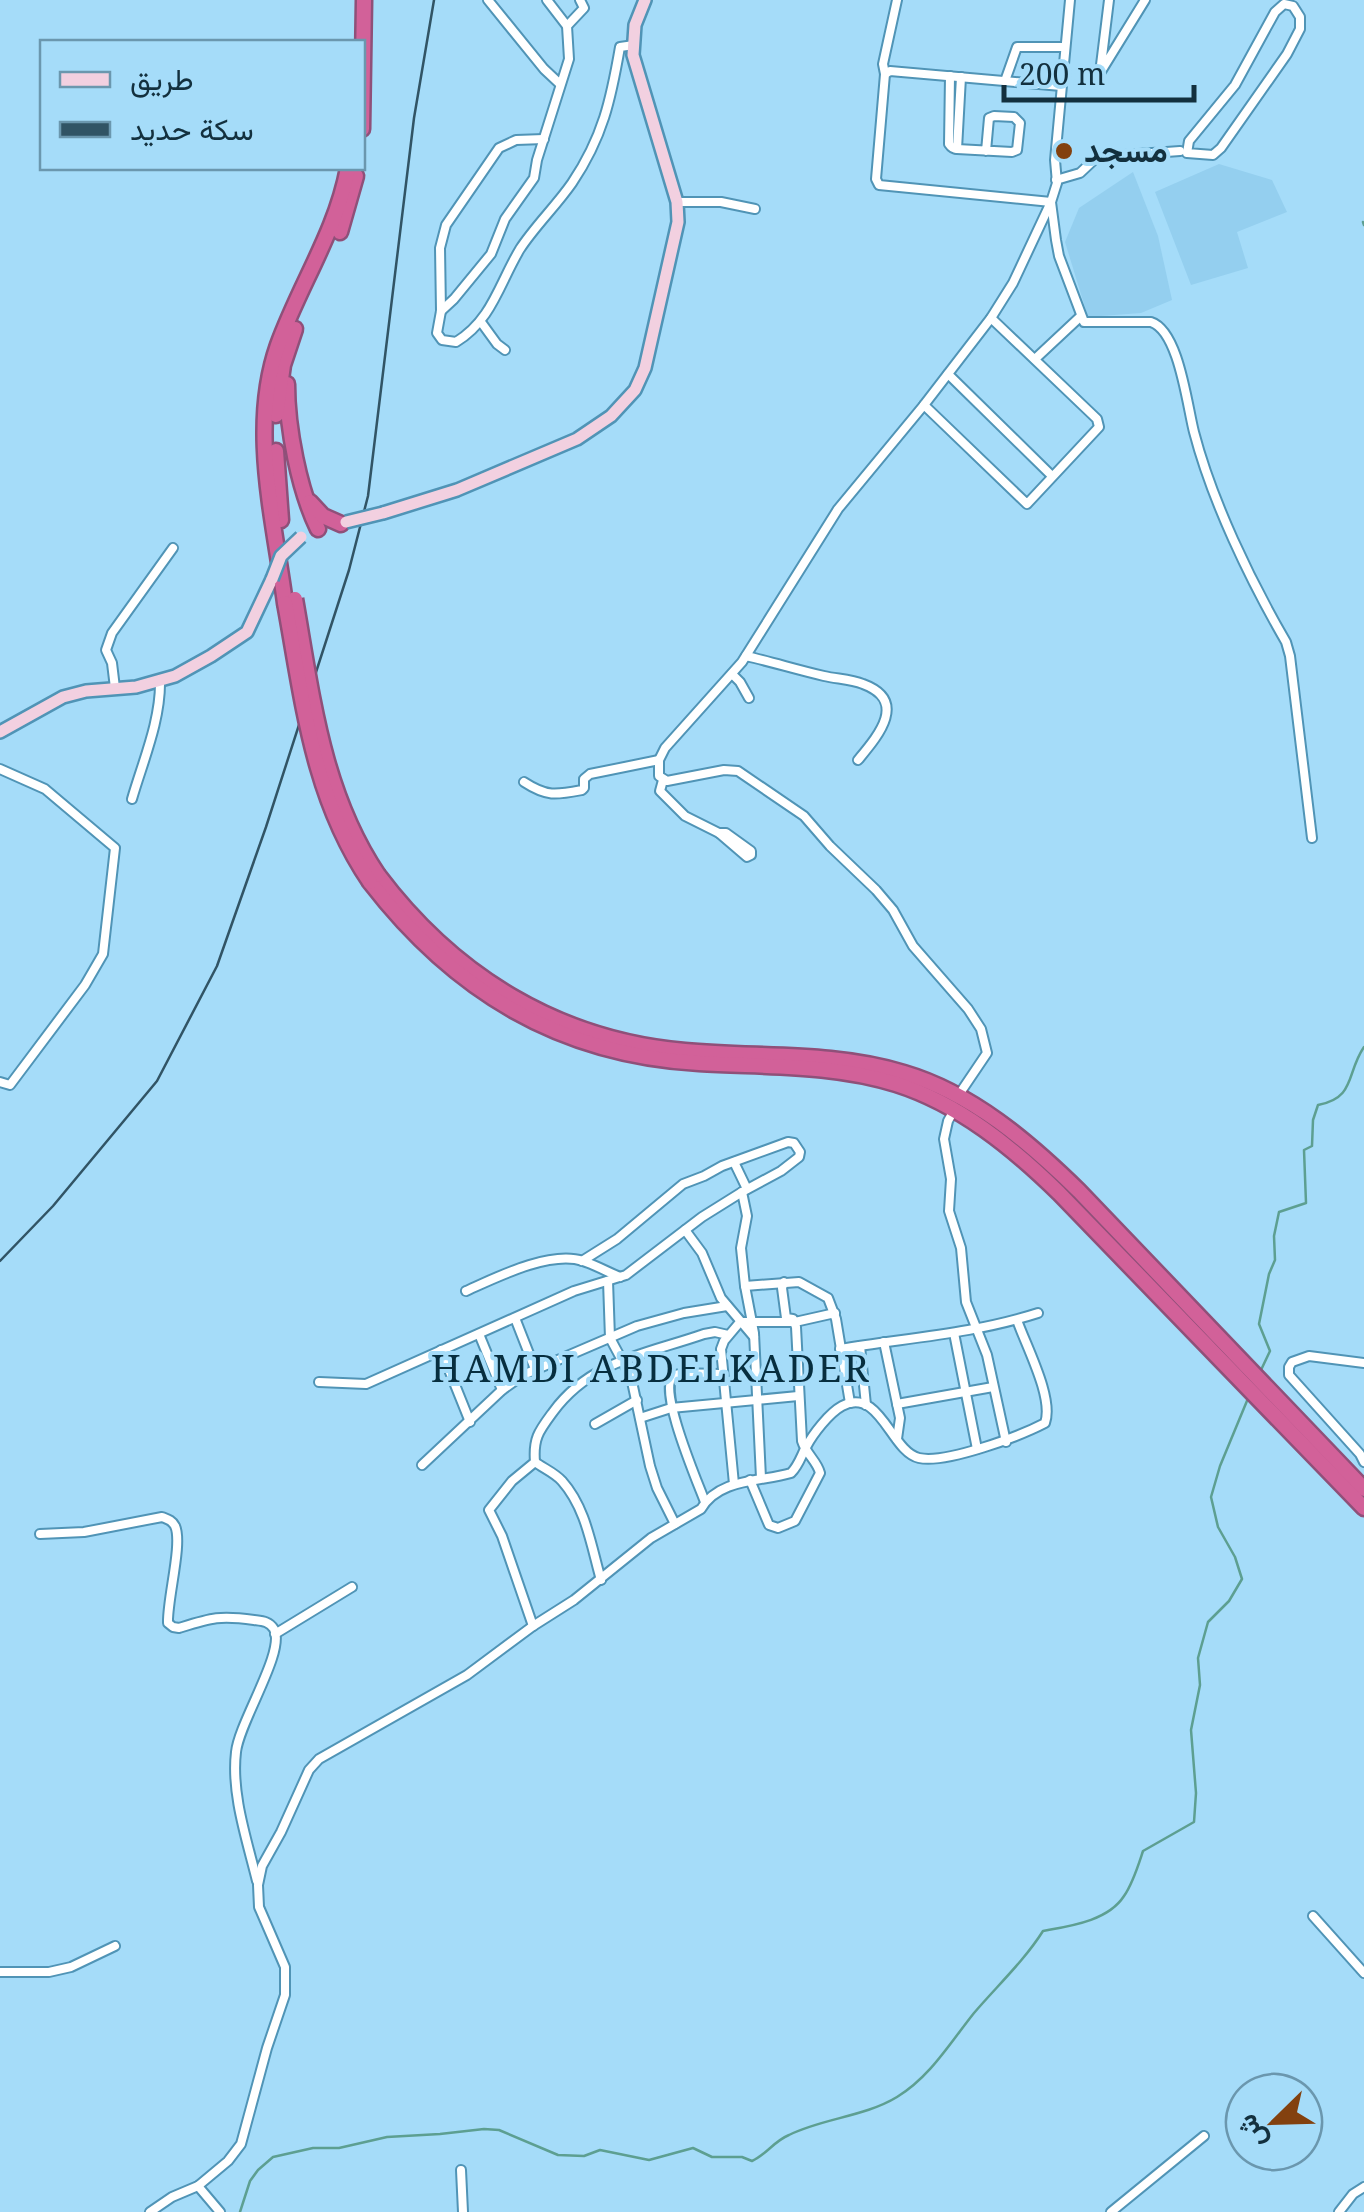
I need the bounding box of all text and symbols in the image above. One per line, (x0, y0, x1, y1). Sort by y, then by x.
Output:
legend (40, 40, 365, 170)
scale bar (1004, 40, 1194, 102)
text: 200 m (1019, 53, 1105, 94)
text: طريق (130, 58, 194, 99)
text: سكة حديد (130, 108, 254, 149)
place label: مسجد (1084, 128, 1168, 171)
marker: مسجد (1053, 140, 1075, 162)
district label: HAMDI ABDELKADER (431, 1341, 871, 1393)
north arrow (1224, 2072, 1324, 2172)
text: ش (1226, 2109, 1274, 2155)

